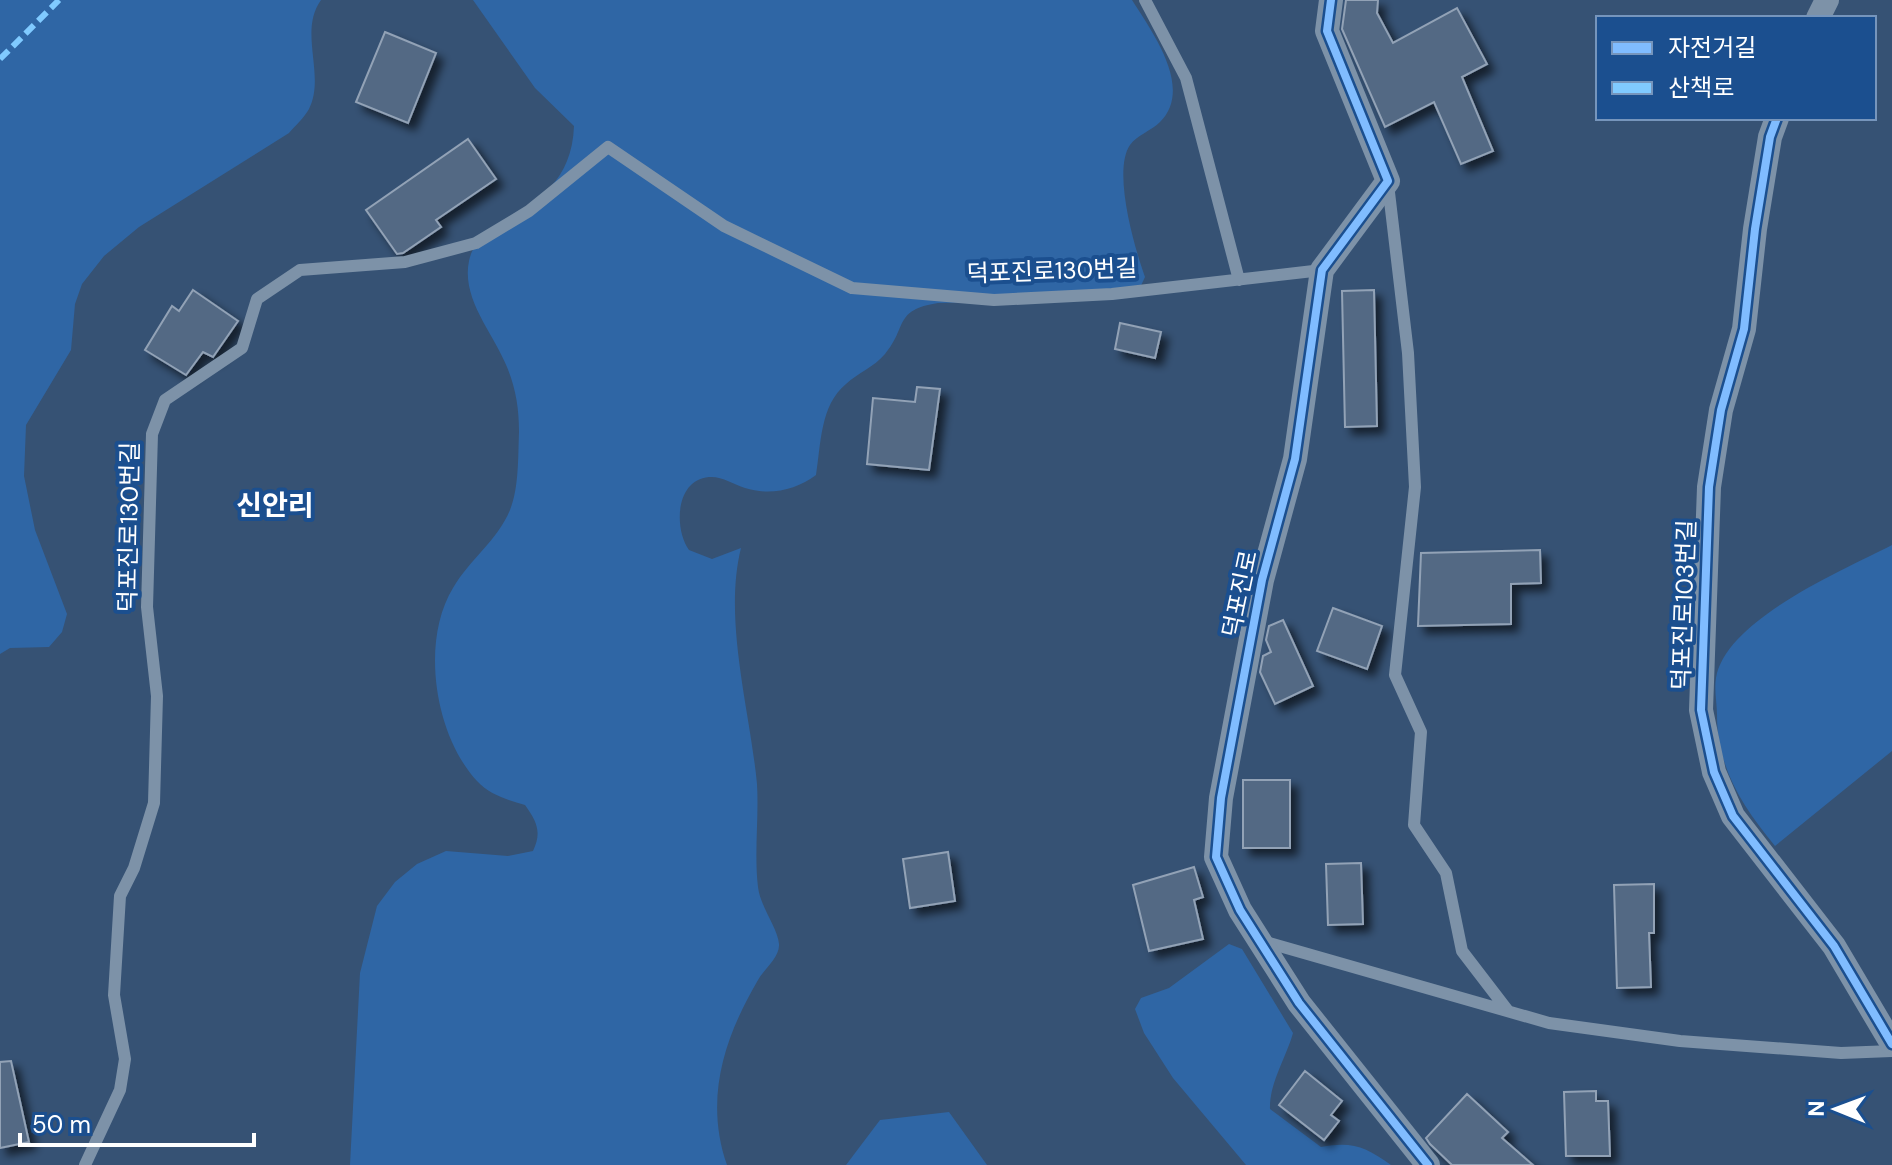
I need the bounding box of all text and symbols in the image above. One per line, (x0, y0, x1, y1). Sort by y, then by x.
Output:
legend (1596, 16, 1876, 120)
text: 자전거길 (1668, 32, 1756, 63)
text: 산책로 (1668, 72, 1734, 103)
street label: 덕포진로130번길 (966, 252, 1138, 289)
street label: 덕포진로130번길 (112, 441, 145, 613)
district label: 신안리 (236, 487, 314, 524)
street label: 덕포진로103번길 (1665, 519, 1702, 691)
street label: 덕포진로 (1215, 547, 1264, 640)
north arrow (1796, 1069, 1876, 1149)
scale bar (20, 1097, 254, 1147)
text: N (1802, 1100, 1831, 1117)
text: 50 m (32, 1109, 91, 1140)

